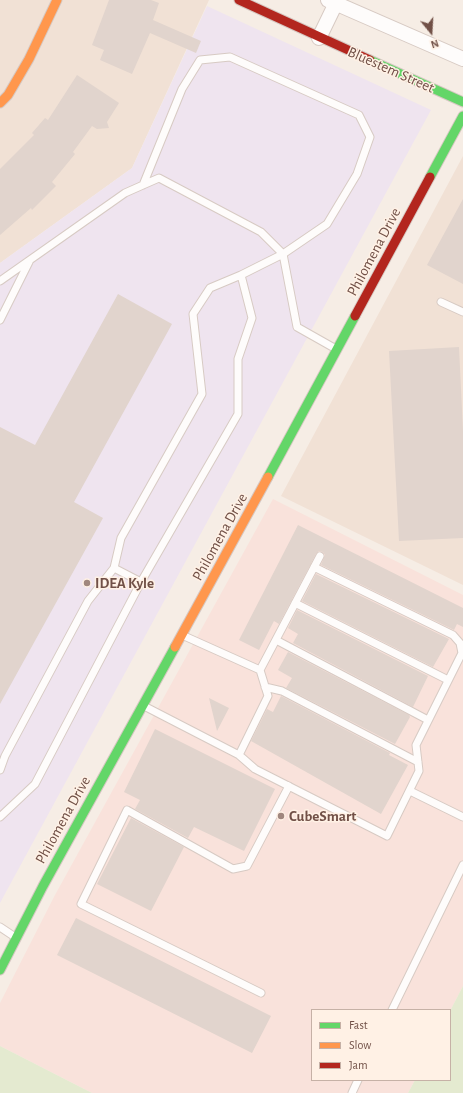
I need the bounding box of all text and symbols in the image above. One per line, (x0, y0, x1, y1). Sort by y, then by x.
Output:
north arrow (411, 12, 451, 52)
text: N (430, 37, 440, 50)
street label: Bluestem Street (345, 43, 437, 97)
street label: Philomena Drive (343, 205, 405, 299)
street label: Philomena Drive (189, 490, 251, 584)
place label: IDEA Kyle (95, 574, 154, 592)
marker: IDEA Kyle (82, 578, 92, 588)
street label: Philomena Drive (32, 773, 94, 867)
place label: CubeSmart (289, 807, 356, 825)
marker: CubeSmart (276, 811, 286, 821)
legend (311, 1009, 451, 1081)
text: Fast (349, 1019, 368, 1031)
text: Slow (349, 1039, 371, 1051)
text: Jam (349, 1059, 368, 1071)

